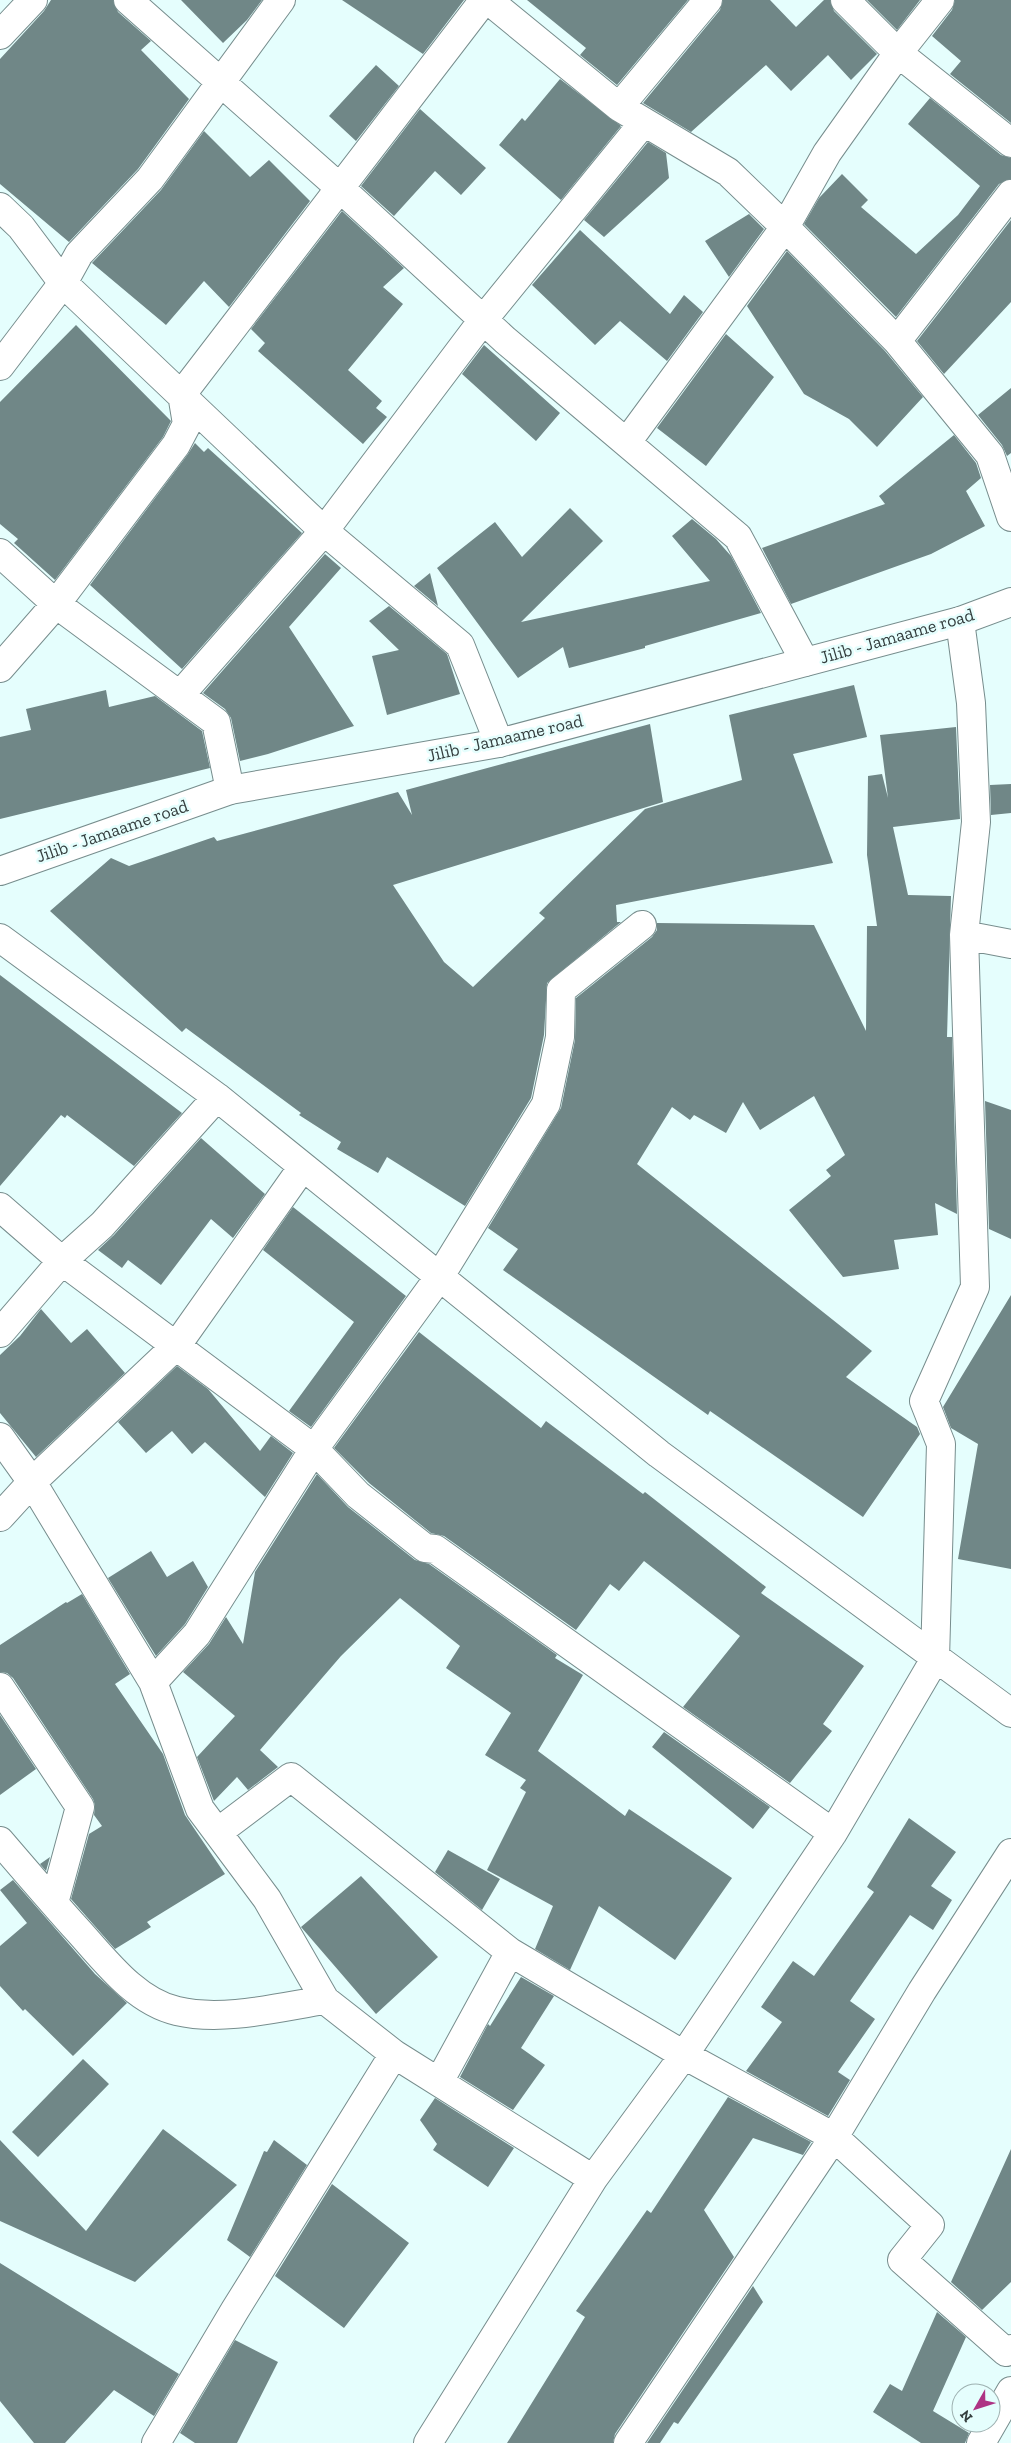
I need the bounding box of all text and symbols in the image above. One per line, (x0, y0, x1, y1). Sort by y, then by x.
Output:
street label: Jilib - Jamaame road (817, 603, 977, 669)
street label: Jilib - Jamaame road (425, 709, 585, 767)
street label: Jilib - Jamaame road (33, 795, 191, 867)
north arrow (951, 2383, 1001, 2433)
text: N (956, 2406, 976, 2425)

